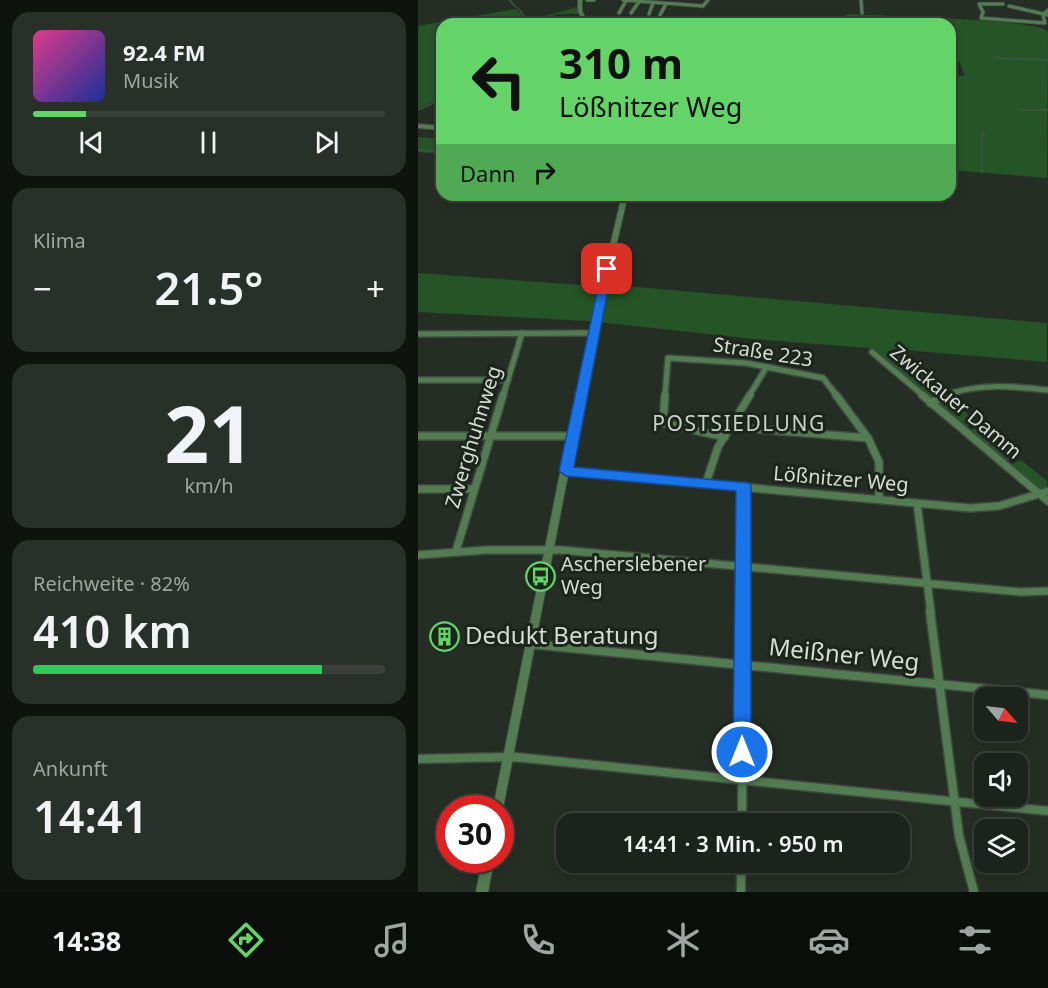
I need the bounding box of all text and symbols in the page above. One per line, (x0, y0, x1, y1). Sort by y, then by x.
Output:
text: 310 m (559, 34, 683, 91)
text: 92.4 FM (123, 37, 205, 67)
icon: left (460, 42, 538, 120)
text: Musik (123, 67, 179, 94)
text: Lößnitzer Weg (559, 88, 742, 125)
icon: previous (75, 126, 108, 159)
icon: pause (192, 126, 225, 159)
icon: next (310, 126, 343, 159)
icon: right (528, 156, 561, 189)
text: Dann (460, 158, 516, 188)
text: Klima (33, 227, 86, 254)
pin (581, 243, 632, 294)
icon: arrive (590, 252, 623, 285)
text: 21.5° (155, 257, 263, 318)
text: − (33, 266, 52, 311)
text: + (366, 266, 385, 311)
street label: Straße 223 (711, 330, 815, 373)
street label: Zwickauer Damm (885, 339, 1028, 465)
street label: Zwerghuhnweg (438, 362, 507, 511)
text: 21 (164, 380, 254, 486)
district label: POSTSIEDLUNG (652, 409, 826, 437)
street label: Lößnitzer Weg (772, 459, 910, 498)
text: km/h (184, 472, 234, 499)
place label: Ascherslebener Weg (561, 550, 706, 600)
bus stop icon: Ascherslebener Weg (524, 560, 556, 592)
text: Reichweite · 82% (33, 570, 190, 597)
text: 410 km (33, 600, 192, 661)
place label: Dedukt Beratung (465, 618, 659, 651)
building icon: Dedukt Beratung (428, 620, 460, 652)
street label: Meißner Weg (767, 629, 921, 678)
north arrow (974, 687, 1028, 741)
map controls (974, 687, 1028, 873)
position arrow (710, 720, 774, 784)
button: sound (974, 753, 1028, 807)
text: Ankunft (33, 755, 108, 782)
text: 14:41 (33, 785, 148, 846)
speed limit sign: 30 (436, 795, 514, 873)
button: layers (974, 819, 1028, 873)
text: 14:41 · 3 Min. · 950 m (622, 828, 844, 858)
icon: directions (225, 919, 267, 961)
icon: music (371, 919, 413, 961)
icon: phone (517, 919, 559, 961)
icon: climate (662, 919, 704, 961)
icon: car (808, 919, 850, 961)
icon: filters (954, 919, 996, 961)
text: 14:38 (52, 922, 121, 959)

